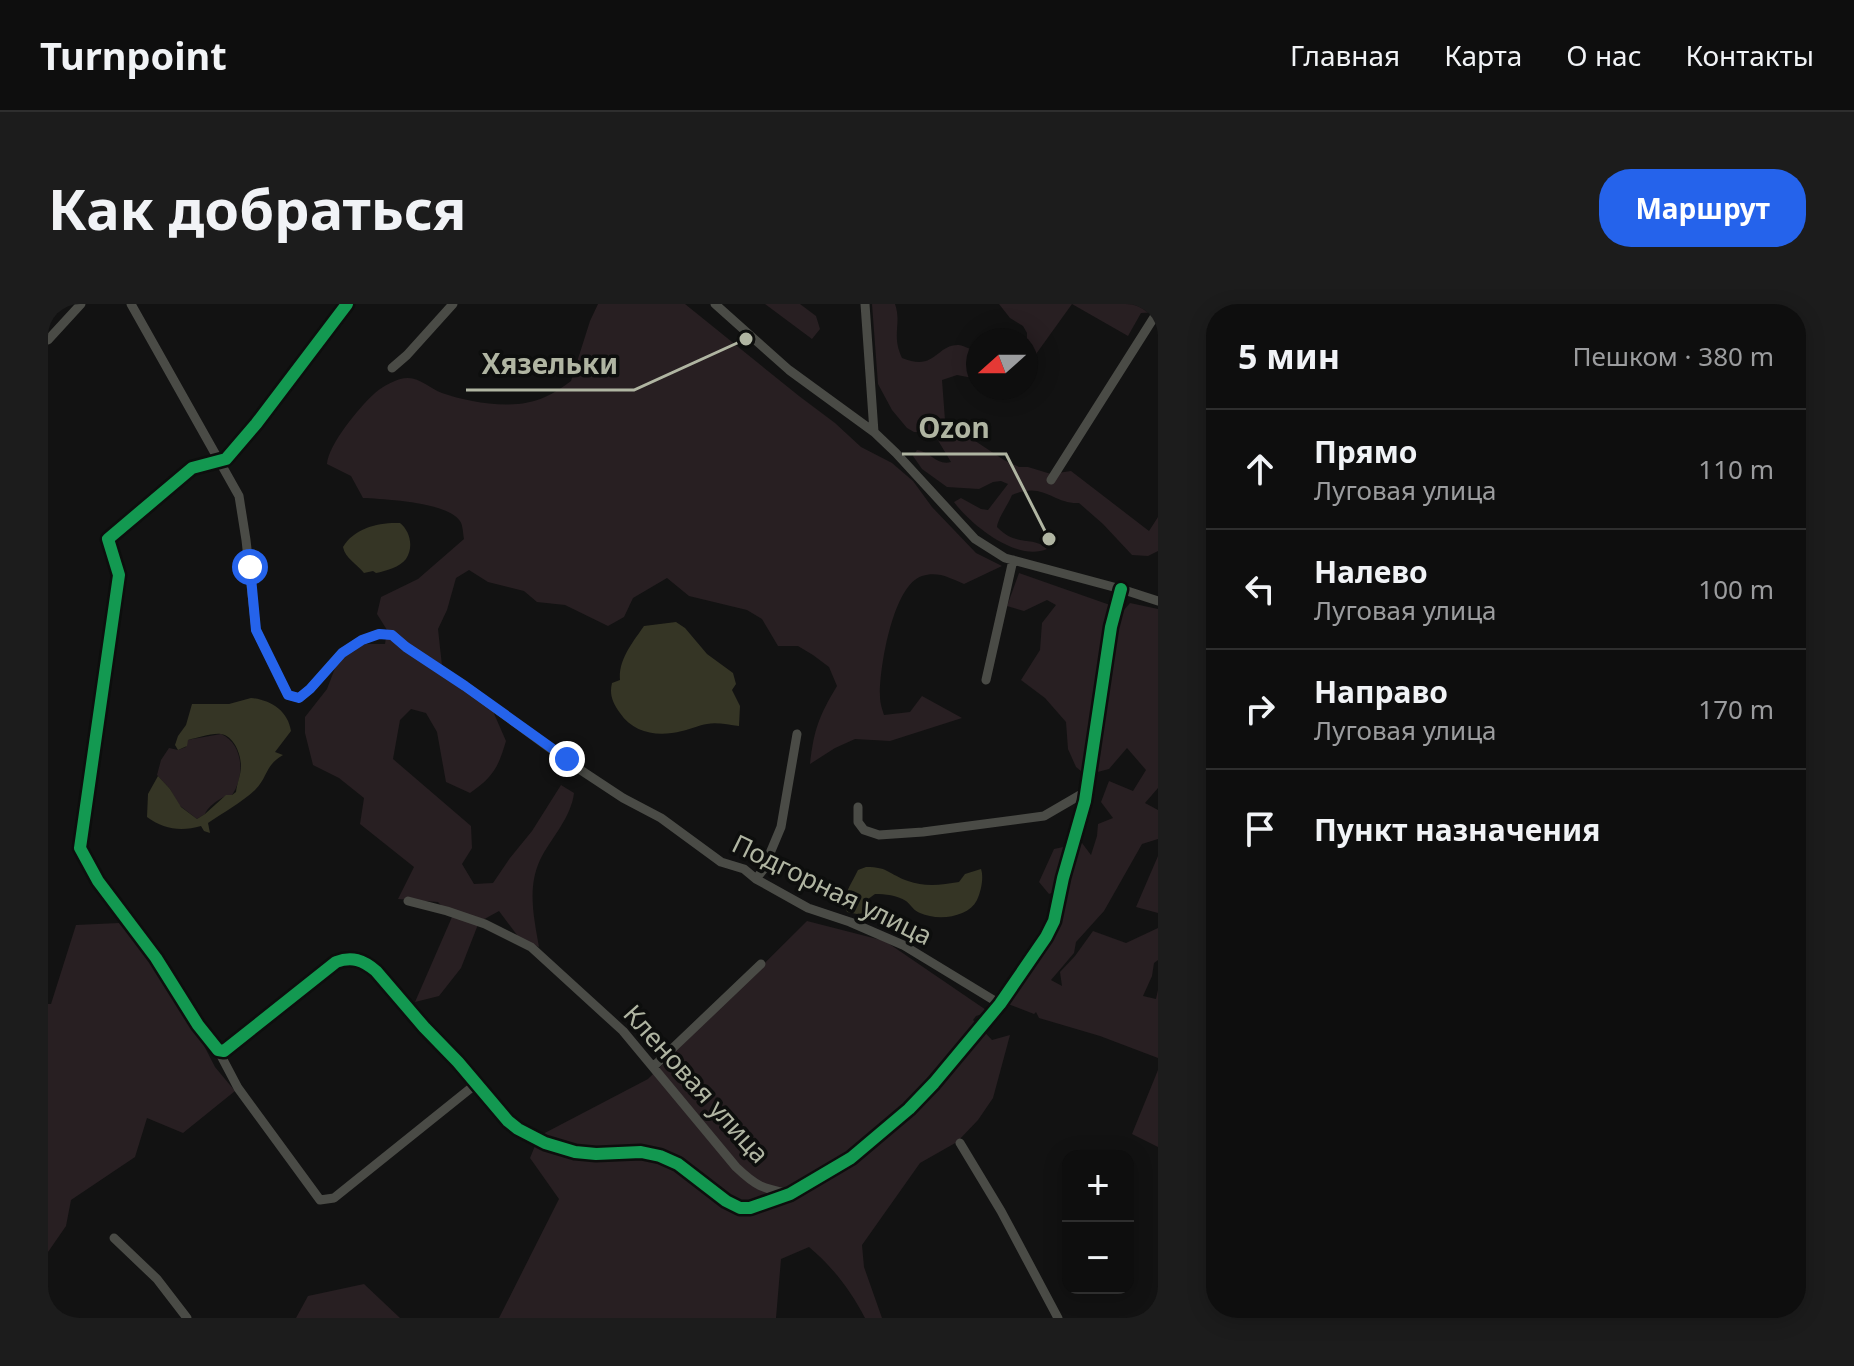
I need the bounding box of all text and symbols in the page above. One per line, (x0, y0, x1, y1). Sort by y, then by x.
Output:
text: Turnpoint (40, 29, 227, 81)
text: Главная (1290, 36, 1400, 74)
text: Карта (1444, 36, 1522, 74)
text: О нас (1566, 36, 1642, 74)
text: Контакты (1686, 36, 1814, 74)
button: Маршрут (1599, 169, 1806, 247)
text: Как добраться (48, 170, 467, 246)
north arrow (966, 328, 1038, 400)
text: 5 мин (1238, 333, 1340, 379)
callout: Хязельки (466, 338, 634, 390)
text: Пешком · 380 m (1572, 338, 1774, 374)
text: Хязельки (482, 344, 618, 382)
callout: Ozon (902, 402, 1006, 454)
text: Ozon (918, 408, 990, 446)
text: Прямо (1314, 431, 1418, 472)
icon: ahead (1238, 447, 1282, 491)
text: 110 m (1698, 451, 1774, 487)
text: Луговая улица (1314, 472, 1497, 508)
route start (232, 549, 268, 585)
text: Налево (1314, 551, 1428, 592)
icon: left (1238, 567, 1282, 611)
text: 100 m (1698, 571, 1774, 607)
text: Луговая улица (1314, 592, 1497, 628)
text: Направо (1314, 671, 1448, 712)
icon: right (1238, 687, 1282, 731)
text: 170 m (1698, 691, 1774, 727)
text: Луговая улица (1314, 712, 1497, 748)
route end (549, 741, 585, 777)
icon: arrive (1238, 807, 1282, 851)
text: Пункт назначения (1314, 809, 1600, 850)
street label: Подгорная улица (726, 825, 938, 953)
street label: Кленовая улица (616, 996, 778, 1170)
map controls (1062, 1150, 1134, 1294)
button: + (1062, 1150, 1134, 1222)
button: − (1062, 1222, 1134, 1294)

